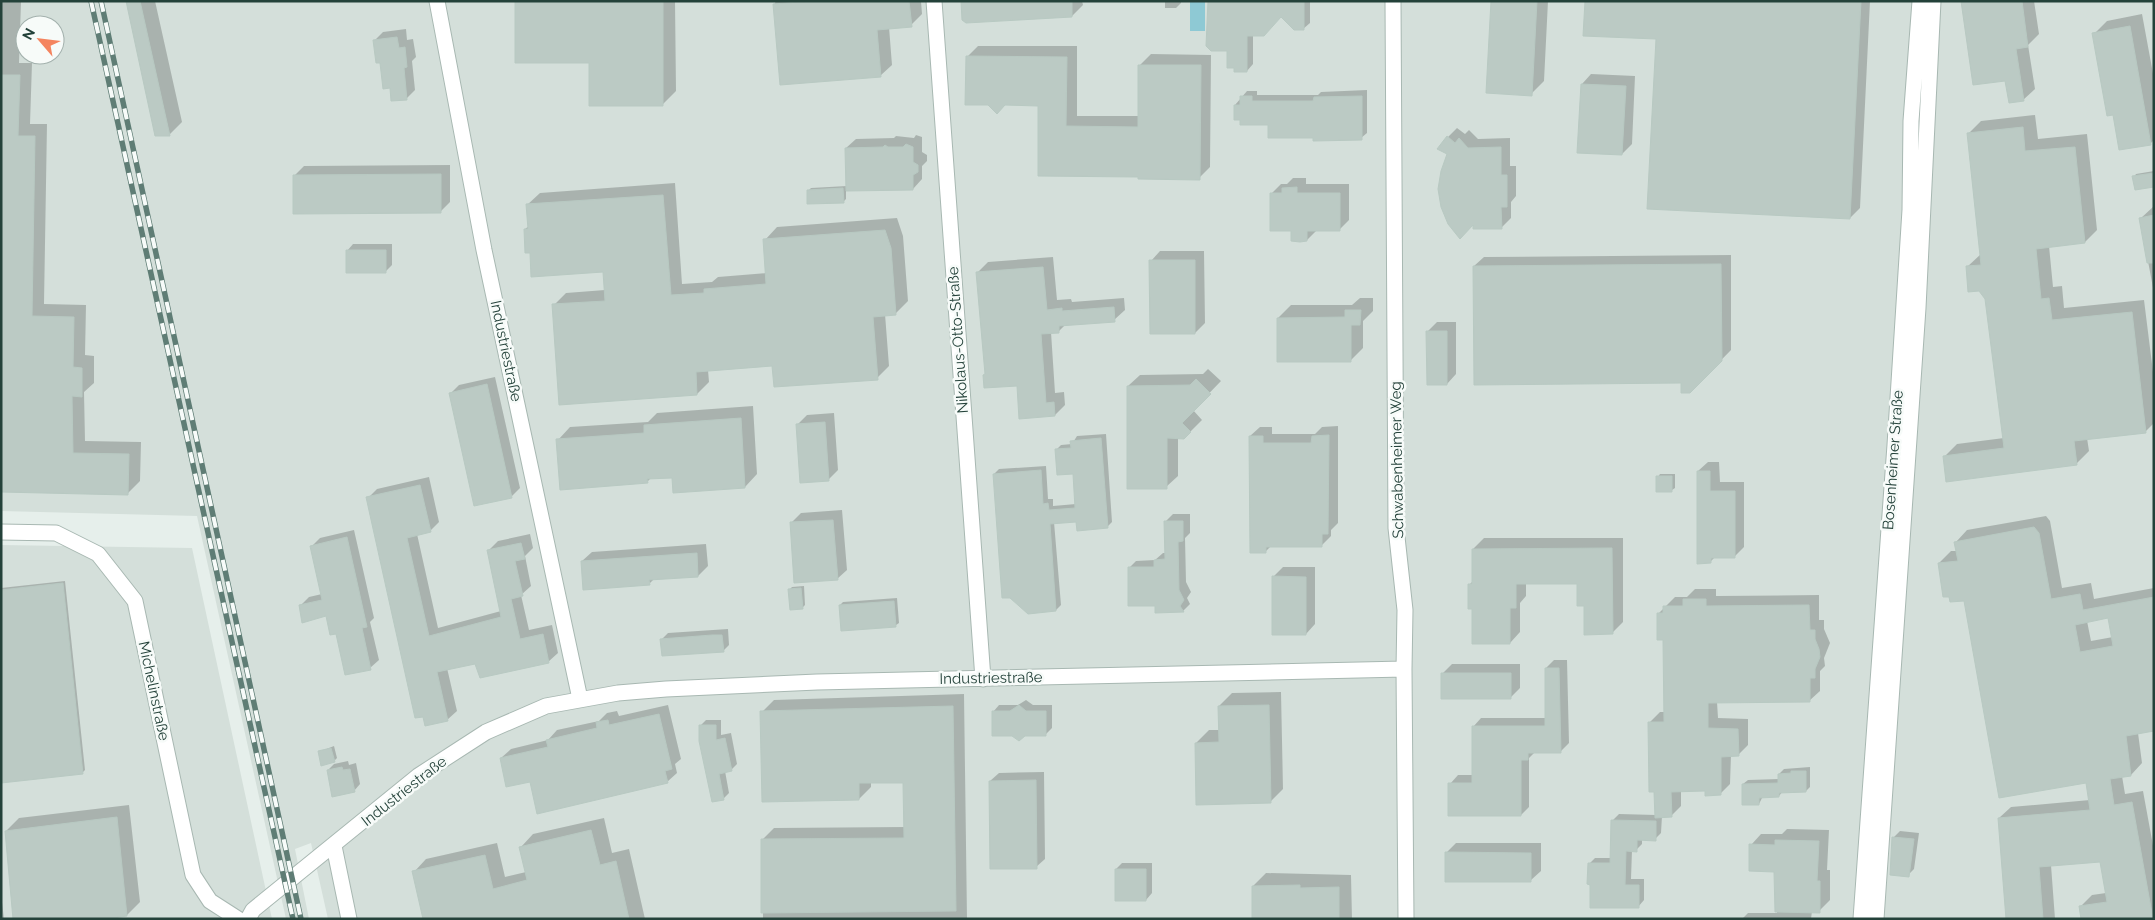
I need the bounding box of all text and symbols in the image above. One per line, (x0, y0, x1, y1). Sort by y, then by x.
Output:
north arrow (15, 15, 65, 65)
text: N (19, 25, 38, 42)
street label: Nikolaus-Otto-Straße (944, 266, 972, 414)
street label: Industriestraße (486, 299, 526, 403)
street label: Schwabenheimer Weg (1387, 381, 1407, 539)
street label: Bosenheimer Straße (1879, 389, 1907, 531)
street label: Michelinstraße (135, 640, 173, 742)
street label: Industriestraße (939, 668, 1043, 688)
street label: Industriestraße (358, 752, 450, 830)

